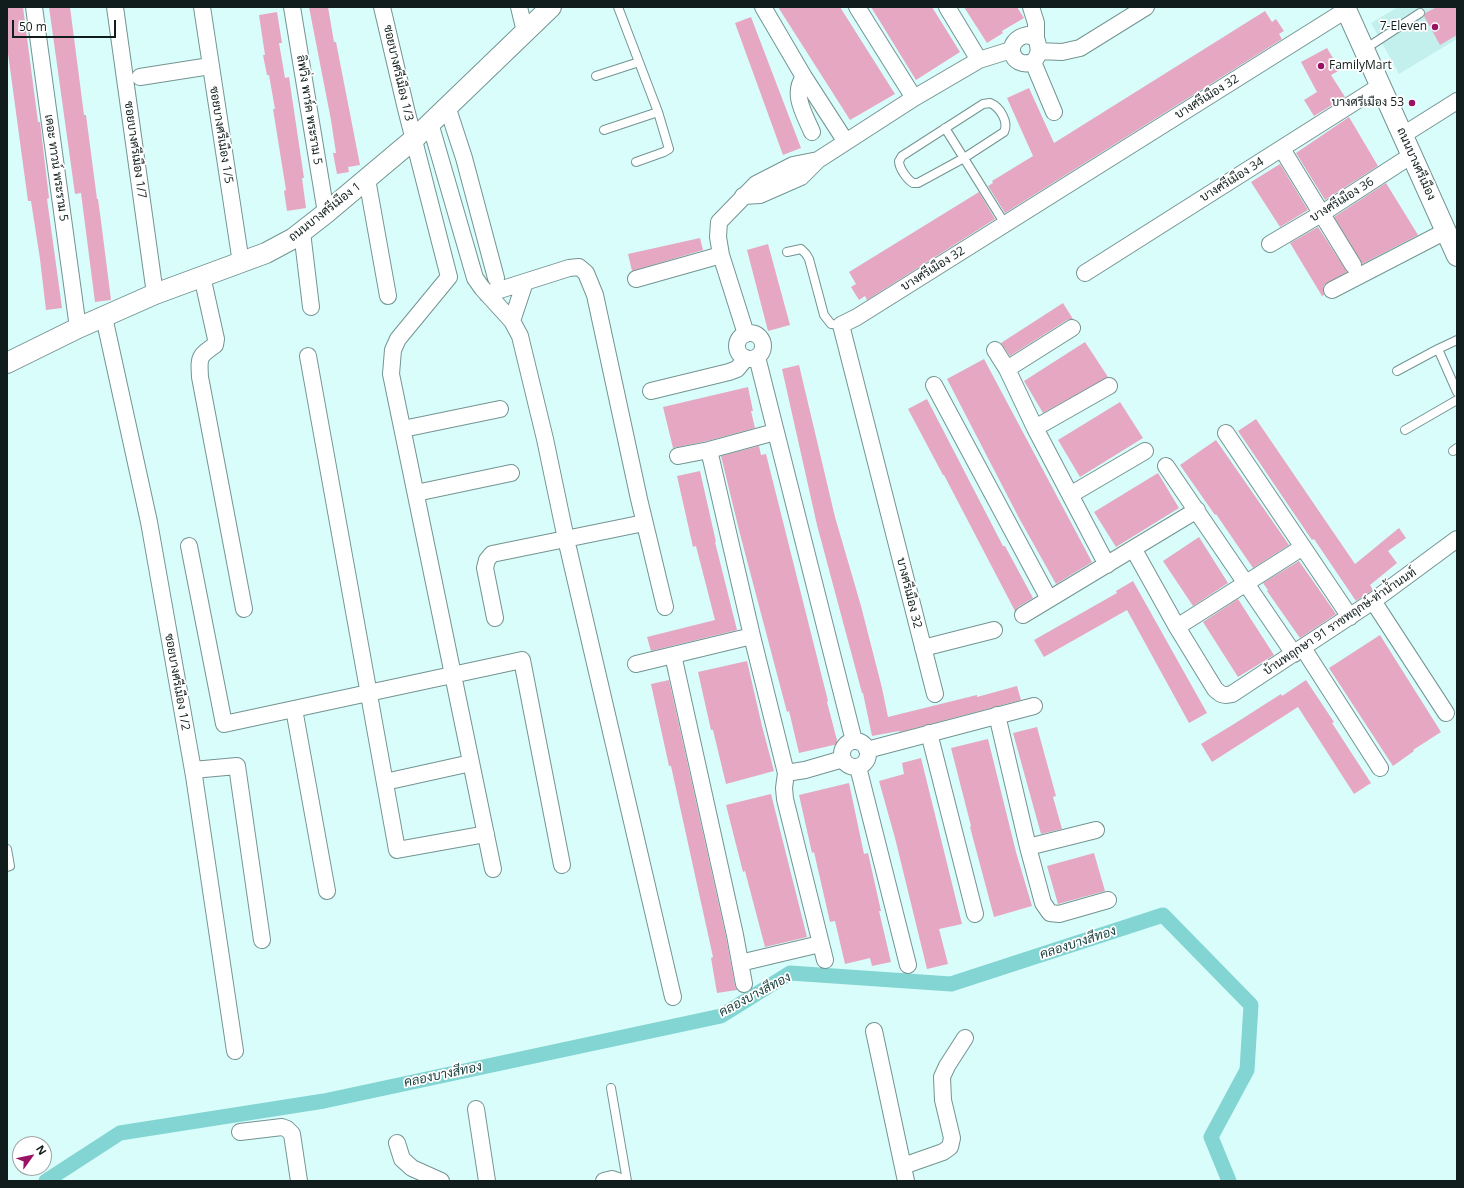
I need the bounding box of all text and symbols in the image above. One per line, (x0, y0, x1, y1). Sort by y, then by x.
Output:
scale bar (14, 12, 118, 38)
text: 50 m (19, 18, 47, 35)
place label: 7-Eleven (1380, 20, 1427, 34)
marker: 7-Eleven (1430, 22, 1440, 32)
street label: ซอยบางศรีเมือง 1/3 (380, 24, 416, 122)
street label: ลิฟวิ่ง พาร์ค พระราม 5 (293, 54, 325, 166)
place label: FamilyMart (1329, 59, 1392, 73)
marker: FamilyMart (1316, 61, 1326, 71)
street label: บางศรีเมือง 32 (1172, 72, 1242, 122)
street label: ซอยบางศรีเมือง 1/5 (206, 85, 236, 185)
place label: บางศรีเมือง 53 (1332, 96, 1404, 110)
marker: บางศรีเมือง 53 (1407, 98, 1417, 108)
street label: ซอยบางศรีเมือง 1/7 (121, 100, 149, 200)
street label: เดอะ ทาวน์ พระราม 5 (41, 114, 71, 222)
street label: ถนนบางศรีเมือง (1394, 125, 1438, 203)
street label: บางศรีเมือง 34 (1197, 155, 1267, 205)
street label: บางศรีเมือง 36 (1307, 175, 1377, 225)
street label: ถนนบางศรีเมือง 1 (286, 179, 364, 245)
street label: บางศรีเมือง 32 (898, 244, 968, 294)
street label: บางศรีเมือง 32 (893, 556, 925, 630)
street label: บ้านพฤกษา 91 ราชพฤกษ์-ท่าน้ำนนท์ (1261, 565, 1419, 679)
street label: ซอยบางศรีเมือง 1/2 (161, 632, 193, 732)
water label: คลองบางสีทอง (1038, 923, 1118, 963)
water label: คลองบางสีทอง (716, 970, 794, 1020)
water label: คลองบางสีทอง (403, 1059, 483, 1091)
north arrow (12, 1136, 52, 1176)
text: N (33, 1142, 50, 1158)

